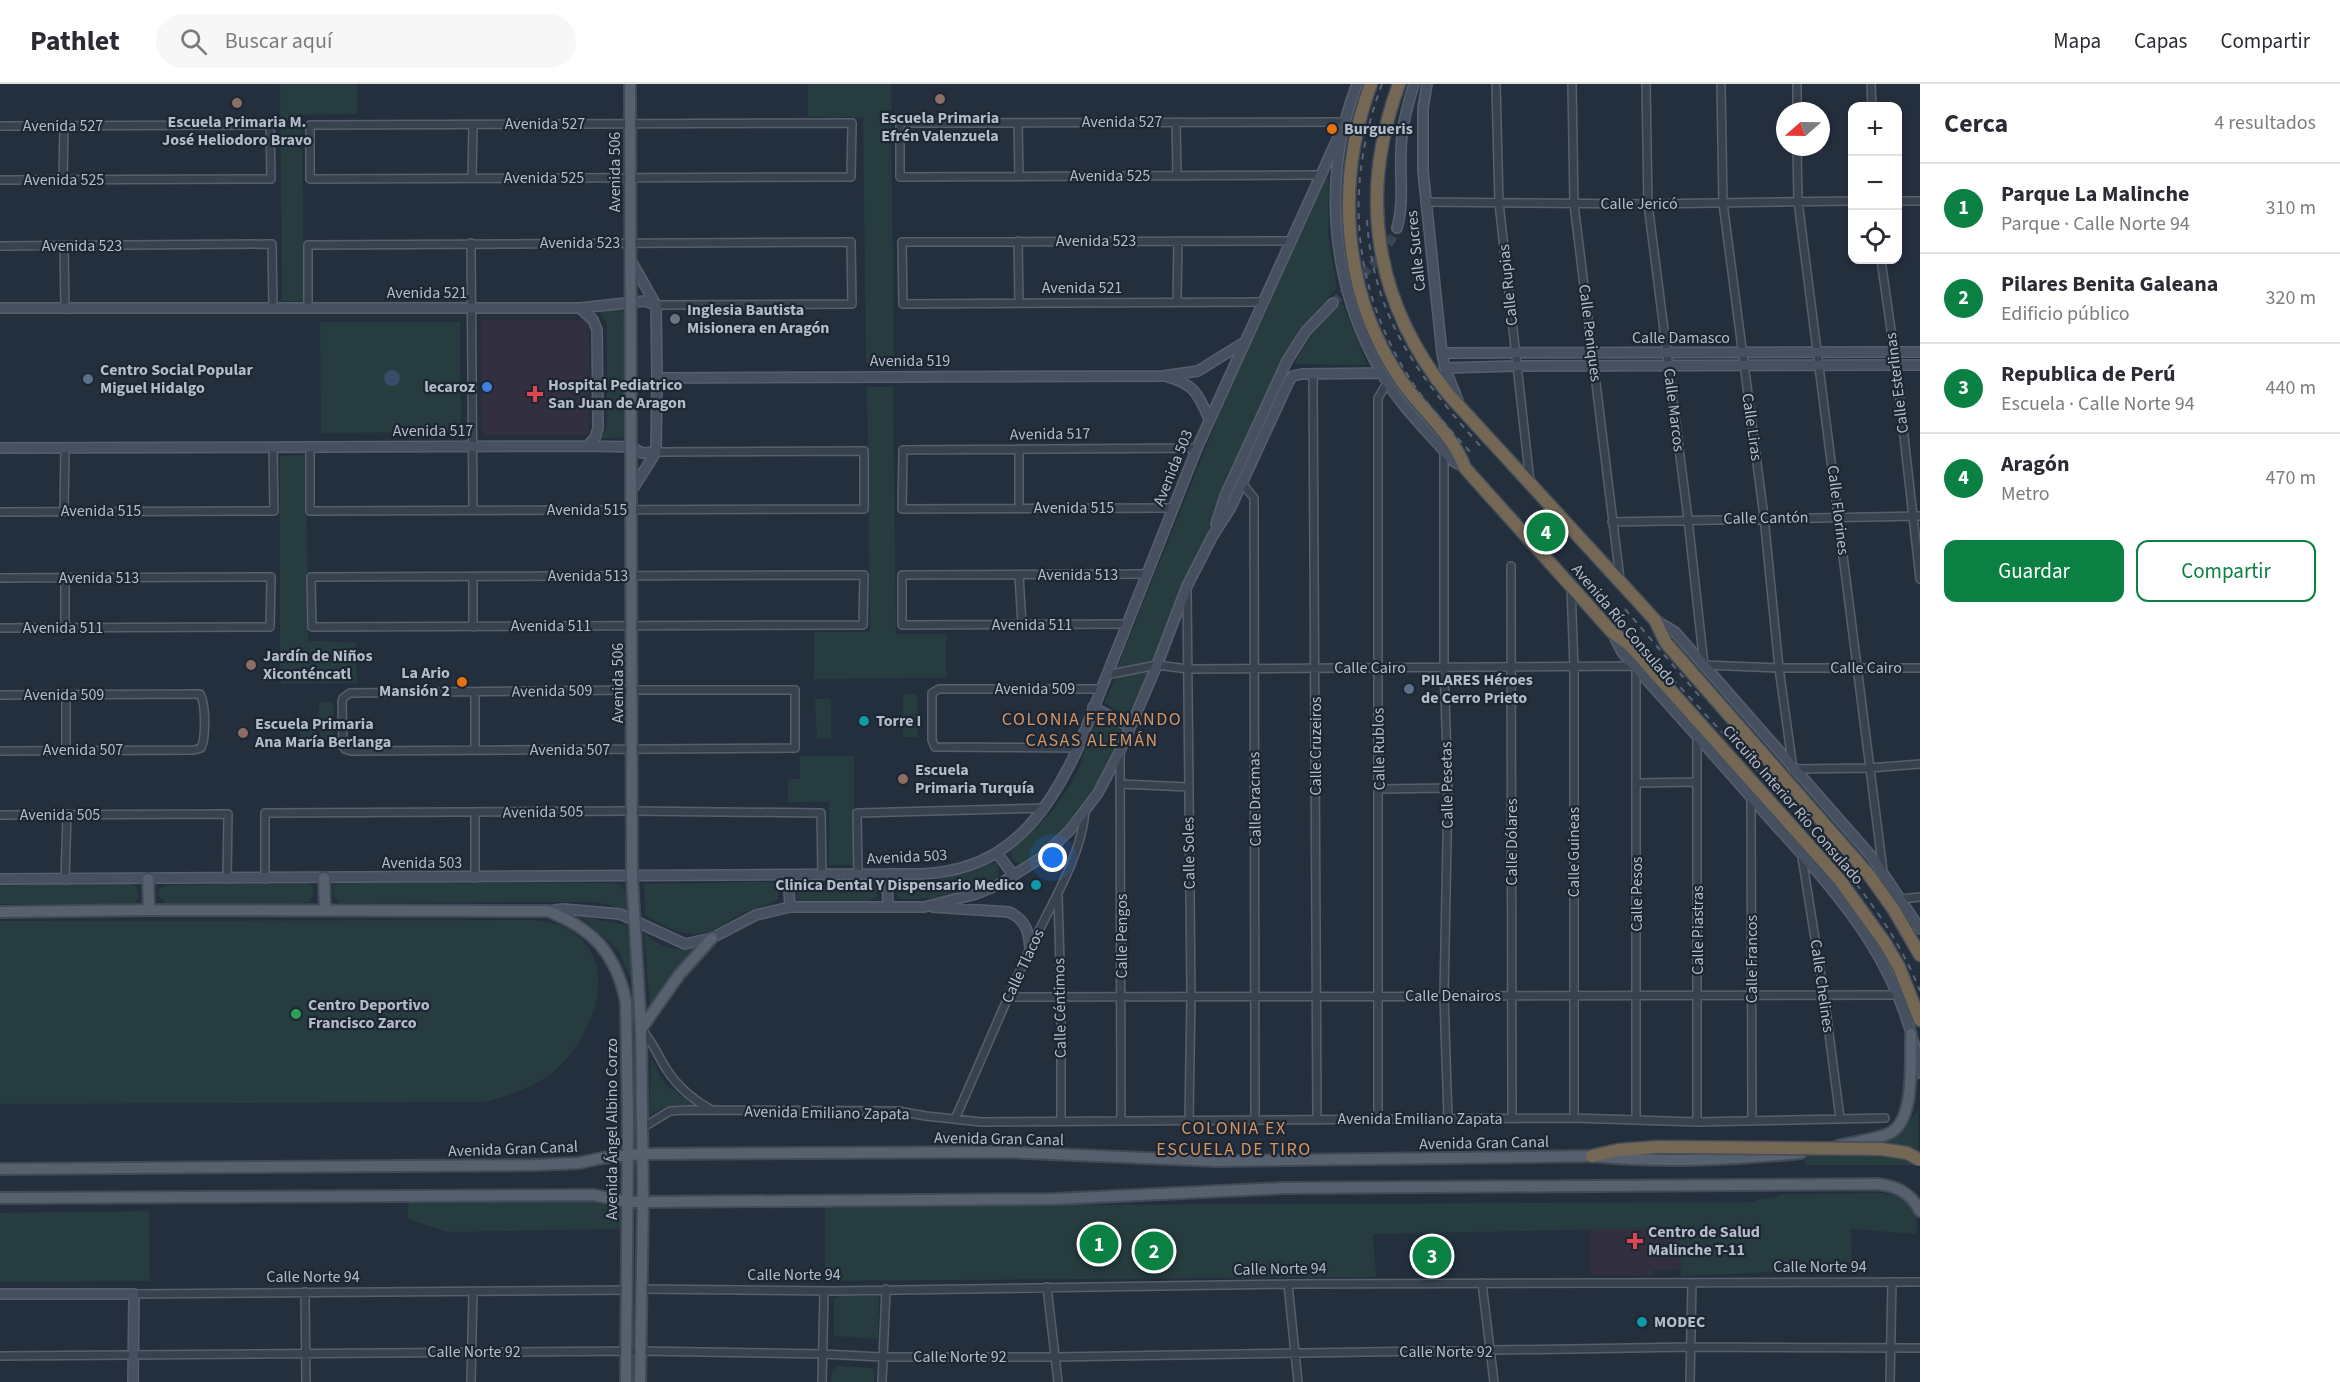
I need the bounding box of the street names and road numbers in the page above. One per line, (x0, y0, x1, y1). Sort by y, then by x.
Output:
street label: Avenida 527 (1082, 111, 1162, 133)
street label: Avenida 527 (505, 113, 585, 135)
street label: Avenida 527 (23, 115, 103, 137)
street label: Avenida 506 (604, 132, 626, 212)
street label: Avenida 525 (1070, 165, 1150, 187)
street label: Avenida 525 (504, 167, 584, 189)
street label: Avenida 525 (24, 169, 104, 191)
street label: Calle Jericó (1600, 193, 1678, 215)
street label: Calle Sucres (1401, 209, 1431, 292)
street label: Avenida 523 (1056, 230, 1136, 252)
street label: Avenida 523 (540, 232, 620, 254)
street label: Avenida 523 (42, 235, 122, 257)
street label: Calle Rupias (1493, 243, 1523, 327)
street label: Avenida 521 (1042, 277, 1122, 299)
street label: Avenida 521 (387, 282, 467, 304)
street label: Calle Peniques (1573, 283, 1607, 383)
street label: Calle Damasco (1632, 327, 1730, 349)
street label: Calle Esterlinas (1880, 331, 1914, 435)
street label: Avenida 519 (870, 350, 950, 372)
street label: Calle Marcos (1658, 367, 1690, 453)
street label: Calle Liras (1736, 392, 1768, 463)
street label: Avenida 517 (393, 420, 473, 442)
street label: Avenida 517 (1010, 422, 1091, 446)
street label: Avenida 503 (1148, 426, 1198, 509)
street label: Calle Florines (1822, 464, 1854, 556)
street label: Avenida 515 (1034, 497, 1114, 519)
street label: Avenida 515 (547, 499, 627, 521)
street label: Avenida 515 (61, 500, 141, 522)
street label: Calle Cantón (1723, 506, 1809, 530)
street label: Avenida Río Consulado (1566, 559, 1682, 691)
street label: Avenida 513 (1038, 564, 1118, 586)
street label: Avenida 513 (548, 565, 628, 587)
street label: Avenida 513 (59, 567, 139, 589)
street label: Avenida 511 (992, 614, 1072, 636)
street label: Avenida 511 (511, 615, 591, 637)
street label: Avenida 511 (23, 617, 103, 639)
street label: Avenida 506 (607, 643, 629, 723)
street label: Calle Cairo (1334, 657, 1406, 679)
street label: Calle Cairo (1830, 657, 1902, 679)
street label: Avenida 509 (995, 678, 1075, 700)
street label: Avenida 509 (512, 679, 593, 703)
street label: Avenida 509 (24, 684, 104, 706)
street label: Calle Cruzeiros (1305, 696, 1327, 796)
street label: Calle Rublos (1367, 707, 1391, 790)
street label: Circuito Interior Río Consulado (1717, 720, 1869, 890)
street label: Avenida 507 (43, 739, 123, 761)
street label: Avenida 507 (530, 739, 610, 761)
street label: Calle Pesetas (1435, 741, 1459, 829)
street label: Calle Dracmas (1243, 751, 1267, 847)
street label: Calle Dólares (1501, 798, 1523, 886)
street label: Avenida 505 (503, 800, 584, 824)
street label: Avenida 505 (20, 804, 100, 826)
street label: Calle Guineas (1563, 807, 1585, 897)
street label: Calle Soles (1177, 816, 1201, 889)
street label: Avenida 503 (866, 844, 948, 870)
street label: Avenida 503 (382, 852, 462, 874)
street label: Calle Pesos (1626, 856, 1648, 932)
street label: Calle Piastras (1687, 885, 1709, 975)
street label: Calle Pengos (1111, 893, 1133, 979)
street label: Calle Francos (1741, 915, 1763, 1003)
street label: Calle Tlacos (996, 925, 1050, 1007)
street label: Calle Chelines (1805, 938, 1839, 1034)
street label: Calle Céntimos (1048, 957, 1072, 1058)
street label: Calle Denairos (1405, 985, 1501, 1007)
street label: Avenida Ángel Albino Corzo (601, 1038, 623, 1220)
street label: Avenida Emiliano Zapata (744, 1101, 910, 1125)
street label: Avenida Emiliano Zapata (1337, 1108, 1503, 1130)
street label: Avenida Gran Canal (934, 1127, 1064, 1151)
street label: Avenida Gran Canal (1419, 1131, 1549, 1155)
street label: Avenida Gran Canal (448, 1136, 578, 1162)
street label: Calle Norte 94 (1773, 1256, 1867, 1278)
street label: Calle Norte 94 (1233, 1257, 1327, 1281)
street label: Calle Norte 94 (747, 1264, 841, 1286)
street label: Calle Norte 94 (266, 1266, 360, 1288)
street label: Calle Norte 92 (427, 1341, 521, 1363)
street label: Calle Norte 92 (1399, 1341, 1493, 1363)
street label: Calle Norte 92 (913, 1346, 1007, 1368)

